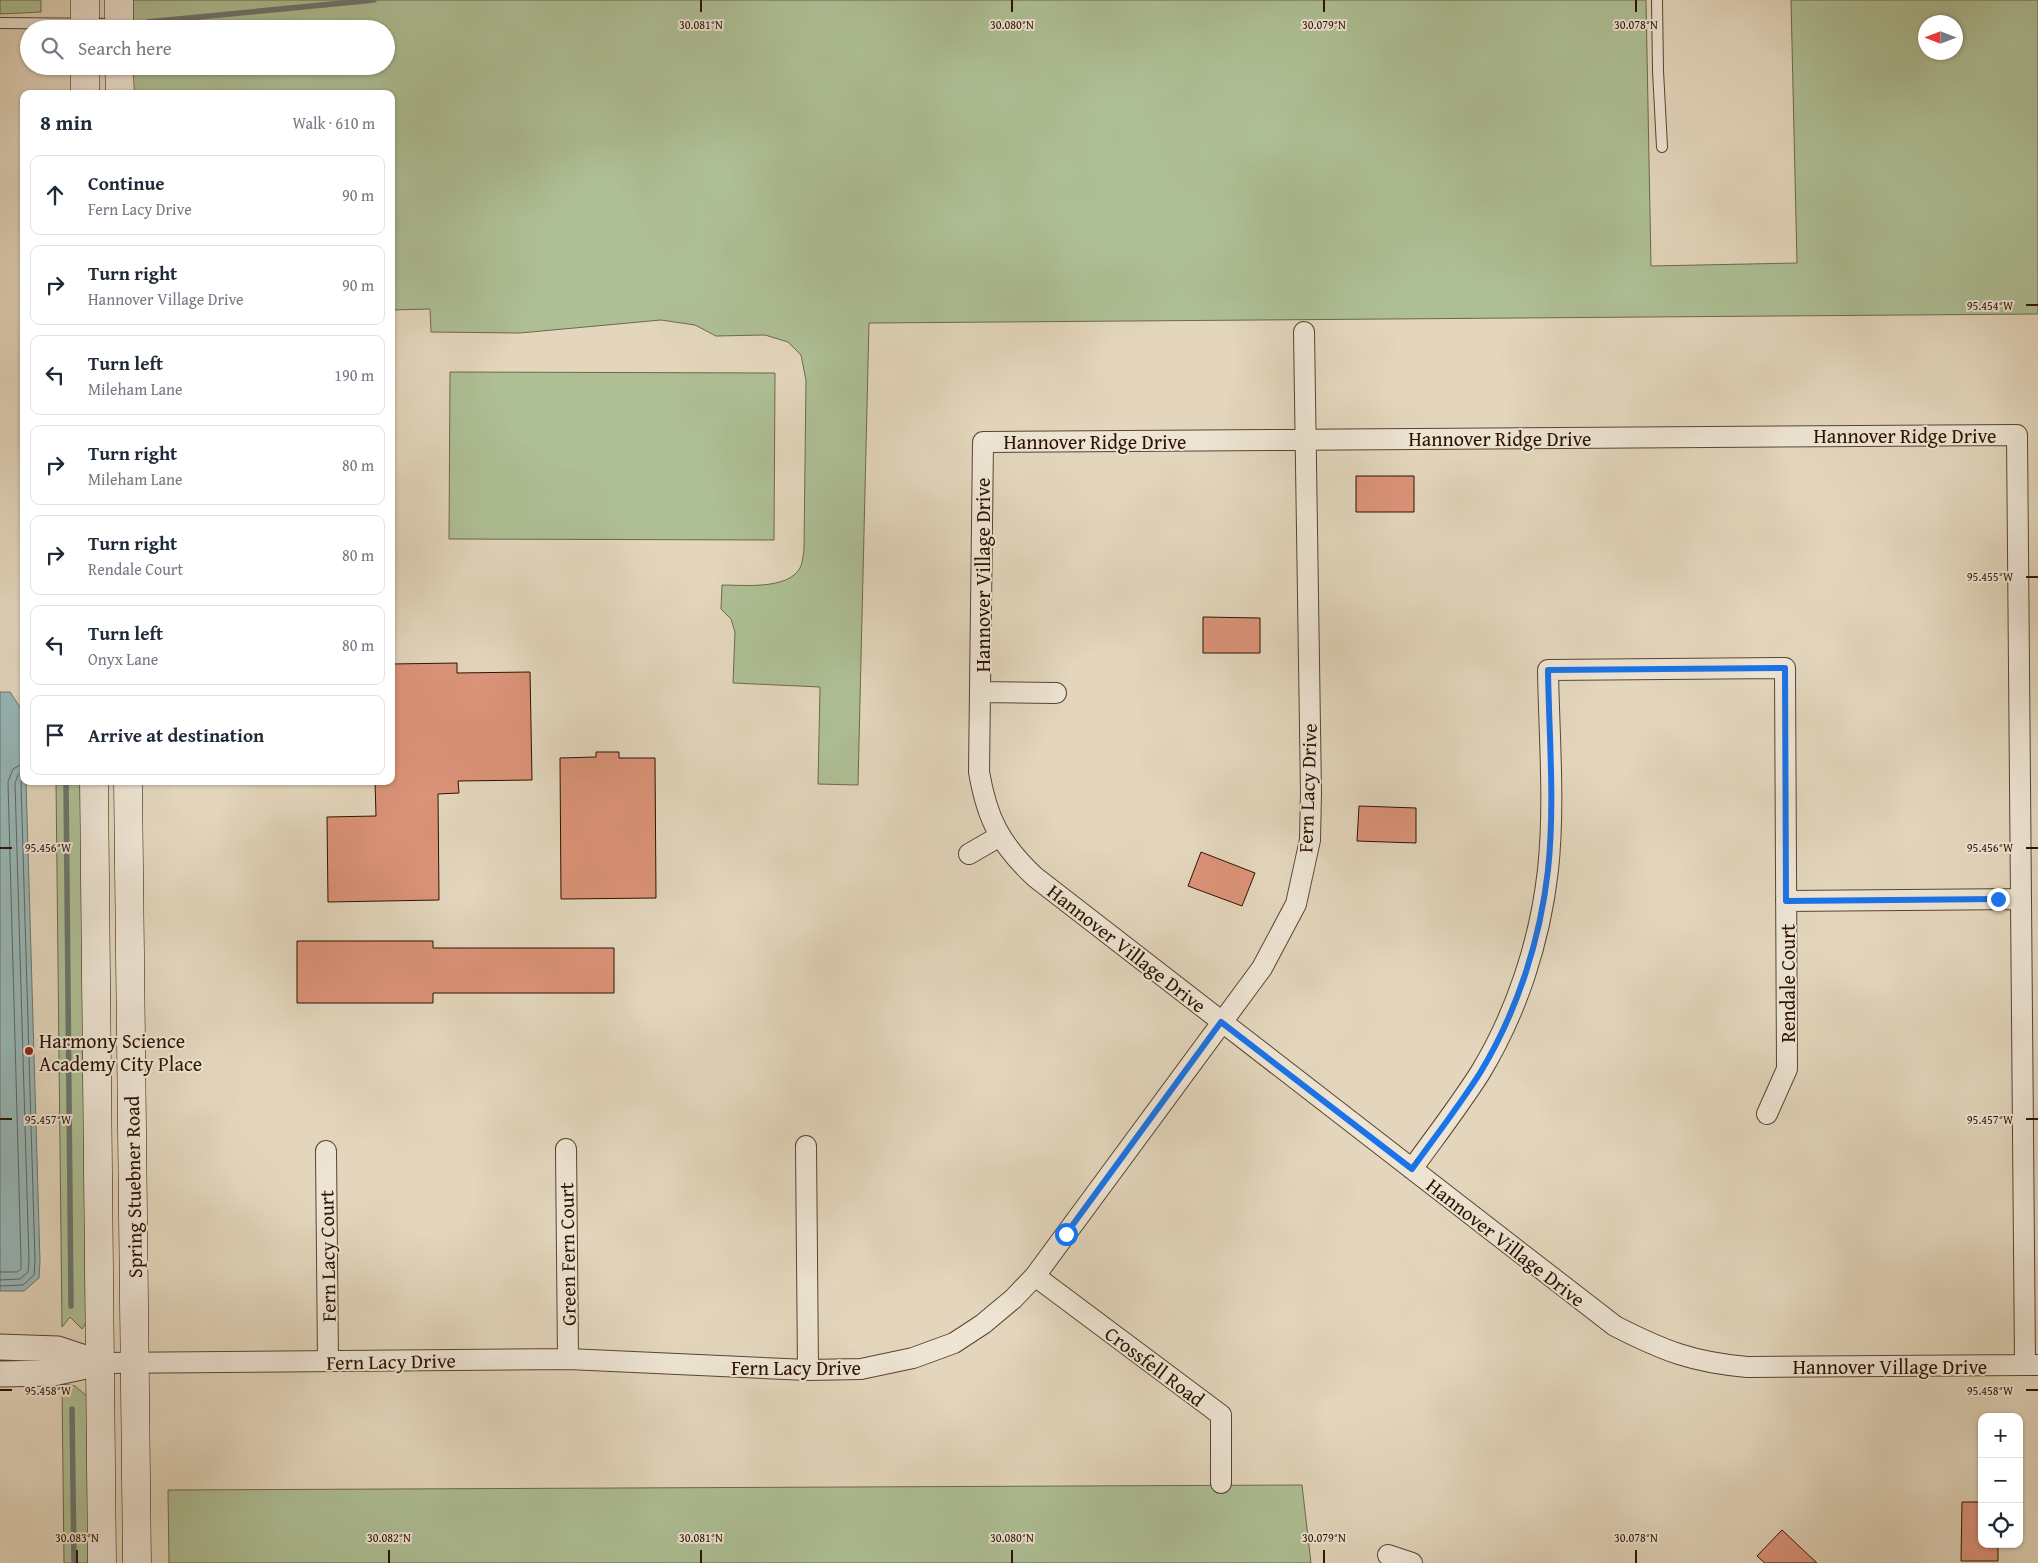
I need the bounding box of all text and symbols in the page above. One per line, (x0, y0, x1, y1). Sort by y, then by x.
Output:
north arrow (1918, 15, 1963, 60)
text: 30.081°N (679, 16, 723, 33)
text: 30.080°N (990, 16, 1034, 33)
text: 30.079°N (1302, 16, 1346, 33)
text: 30.078°N (1614, 16, 1658, 33)
search box (20, 20, 395, 75)
icon: search (38, 34, 66, 62)
text: Search here (78, 34, 172, 62)
text: 8 min (40, 107, 92, 138)
text: Walk · 610 m (292, 111, 375, 135)
text: Continue (88, 169, 165, 197)
icon: ahead (41, 181, 69, 209)
text: 90 m (342, 183, 374, 207)
text: Fern Lacy Drive (88, 197, 192, 221)
text: Turn right (88, 259, 177, 287)
icon: right (41, 271, 69, 299)
text: 90 m (342, 273, 374, 297)
text: Hannover Village Drive (88, 287, 244, 311)
text: 95.454°W (1967, 297, 2014, 314)
text: Turn left (88, 349, 163, 377)
icon: left (41, 361, 69, 389)
text: 190 m (334, 363, 374, 387)
text: Mileham Lane (88, 377, 183, 401)
street label: Hannover Ridge Drive (1814, 421, 1996, 450)
street label: Hannover Ridge Drive (1409, 424, 1591, 453)
street label: Hannover Ridge Drive (1004, 427, 1186, 456)
text: Turn right (88, 439, 177, 467)
icon: right (41, 451, 69, 479)
text: 80 m (342, 453, 374, 477)
text: Mileham Lane (88, 467, 183, 491)
street label: Hannover Village Drive (968, 478, 997, 672)
text: Turn right (88, 529, 177, 557)
icon: right (41, 541, 69, 569)
text: 80 m (342, 543, 374, 567)
text: Rendale Court (88, 557, 183, 581)
text: 95.455°W (1967, 568, 2014, 585)
text: Turn left (88, 619, 163, 647)
icon: left (41, 631, 69, 659)
text: 80 m (342, 633, 374, 657)
text: Onyx Lane (88, 647, 158, 671)
icon: arrive (41, 721, 69, 749)
text: Arrive at destination (88, 721, 264, 749)
street label: Fern Lacy Drive (1290, 723, 1324, 853)
text: 95.456°W (25, 839, 72, 856)
text: 95.456°W (1967, 839, 2014, 856)
street label: Hannover Village Drive (1041, 877, 1213, 1019)
route end (1987, 888, 2010, 911)
street label: Rendale Court (1773, 924, 1802, 1042)
place label: Harmony Science Academy City Place (39, 1026, 202, 1078)
marker: Harmony Science Academy City Place (23, 1045, 35, 1057)
street label: Spring Stuebner Road (117, 1095, 149, 1278)
text: 95.457°W (25, 1111, 72, 1128)
text: 95.457°W (1967, 1111, 2014, 1128)
street label: Hannover Village Drive (1420, 1171, 1592, 1313)
street label: Green Fern Court (551, 1182, 583, 1326)
street label: Fern Lacy Court (311, 1190, 343, 1322)
route start (1055, 1223, 1078, 1246)
street label: Crossfell Road (1099, 1319, 1211, 1413)
street label: Fern Lacy Drive (326, 1345, 456, 1377)
street label: Hannover Village Drive (1793, 1352, 1987, 1381)
street label: Fern Lacy Drive (731, 1353, 861, 1382)
text: 95.458°W (25, 1382, 72, 1399)
text: 95.458°W (1967, 1382, 2014, 1399)
map controls (1978, 1413, 2023, 1548)
button: + (1978, 1413, 2023, 1458)
button: − (1978, 1458, 2023, 1503)
button: locate (1978, 1503, 2023, 1548)
text: 30.083°N (55, 1529, 99, 1546)
text: 30.082°N (367, 1529, 411, 1546)
text: 30.081°N (679, 1529, 723, 1546)
text: 30.080°N (990, 1529, 1034, 1546)
text: 30.079°N (1302, 1529, 1346, 1546)
text: 30.078°N (1614, 1529, 1658, 1546)

